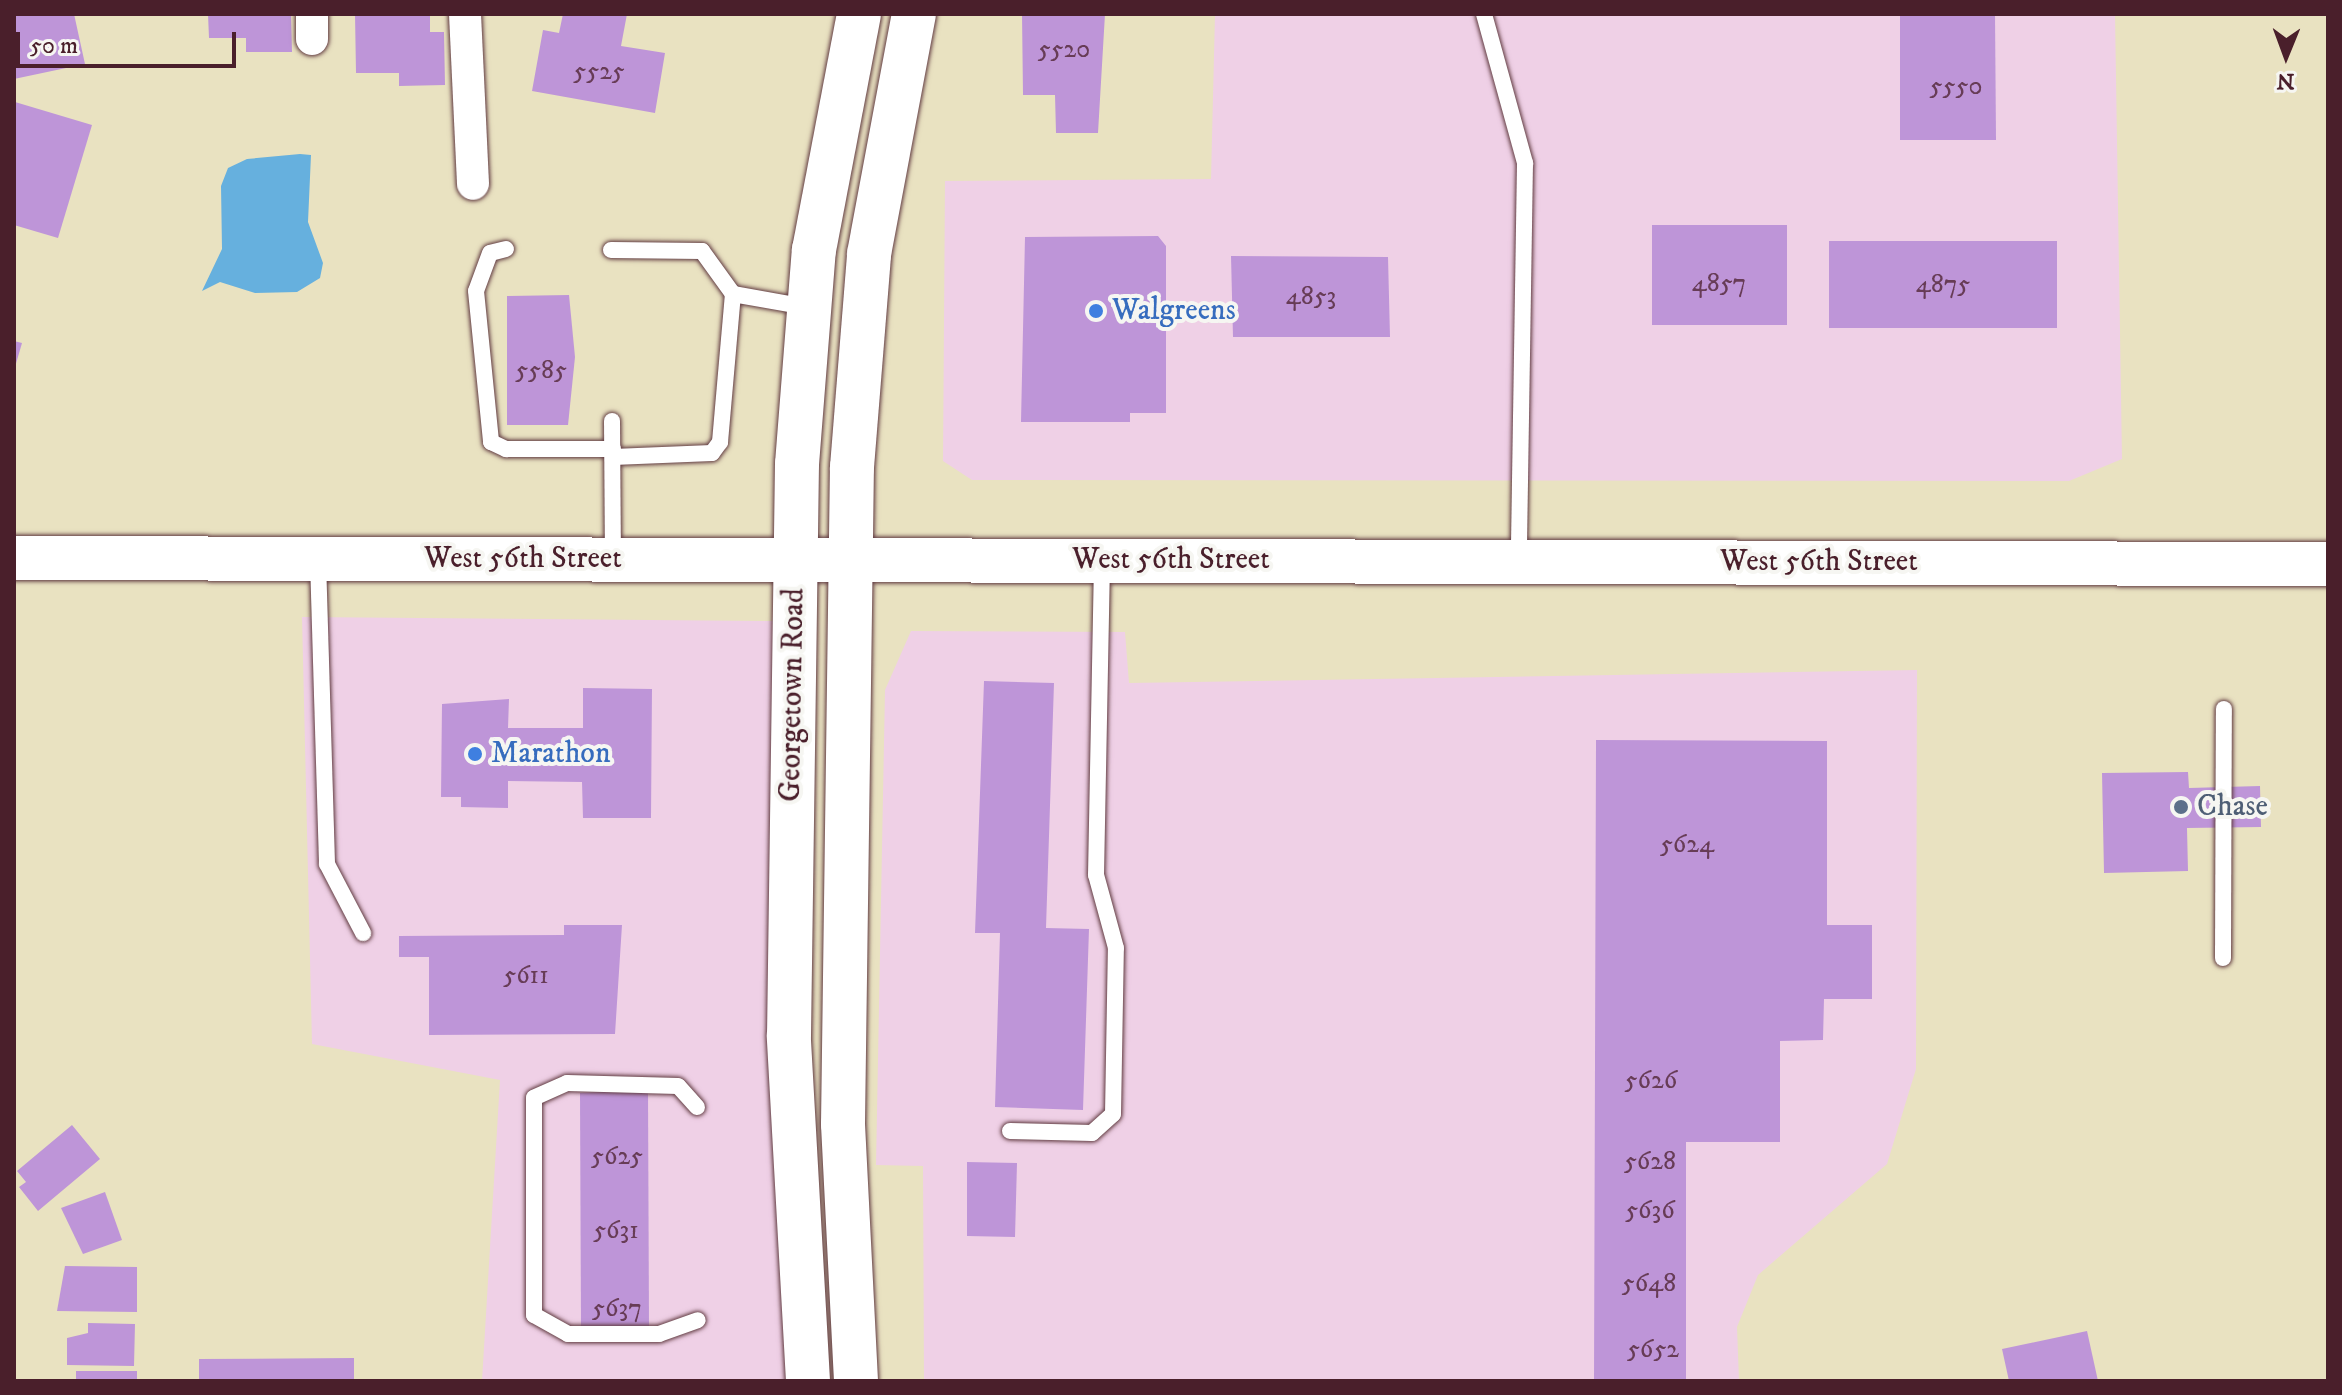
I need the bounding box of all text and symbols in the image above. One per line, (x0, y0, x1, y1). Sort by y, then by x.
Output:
scale bar (20, 16, 240, 66)
north arrow (2246, 16, 2326, 96)
text: 50 m (30, 31, 78, 61)
house number: 5520 (1038, 34, 1090, 66)
house number: 5525 (573, 56, 625, 88)
text: N (2276, 67, 2295, 94)
house number: 5550 (1930, 71, 1982, 103)
house number: 4857 (1692, 268, 1746, 300)
house number: 4875 (1916, 269, 1970, 301)
house number: 4853 (1286, 281, 1336, 313)
place label: Walgreens (1112, 293, 1236, 329)
marker: Walgreens (1087, 302, 1105, 320)
house number: 5585 (515, 355, 567, 387)
street label: West 56th Street (424, 541, 622, 577)
street label: West 56th Street (1072, 542, 1270, 578)
street label: West 56th Street (1720, 544, 1918, 580)
street label: Georgetown Road (773, 588, 813, 802)
place label: Marathon (491, 736, 611, 772)
marker: Marathon (466, 745, 484, 763)
place label: Chase (2197, 789, 2268, 825)
marker: Chase (2172, 798, 2190, 816)
house number: 5624 (1660, 829, 1714, 861)
house number: 5611 (503, 960, 549, 992)
house number: 5626 (1625, 1065, 1677, 1097)
house number: 5625 (591, 1141, 643, 1173)
house number: 5628 (1624, 1146, 1676, 1178)
house number: 5636 (1625, 1195, 1675, 1227)
house number: 5631 (593, 1215, 639, 1247)
house number: 5648 (1622, 1268, 1676, 1300)
house number: 5637 (592, 1293, 642, 1325)
house number: 5652 (1627, 1334, 1679, 1366)

